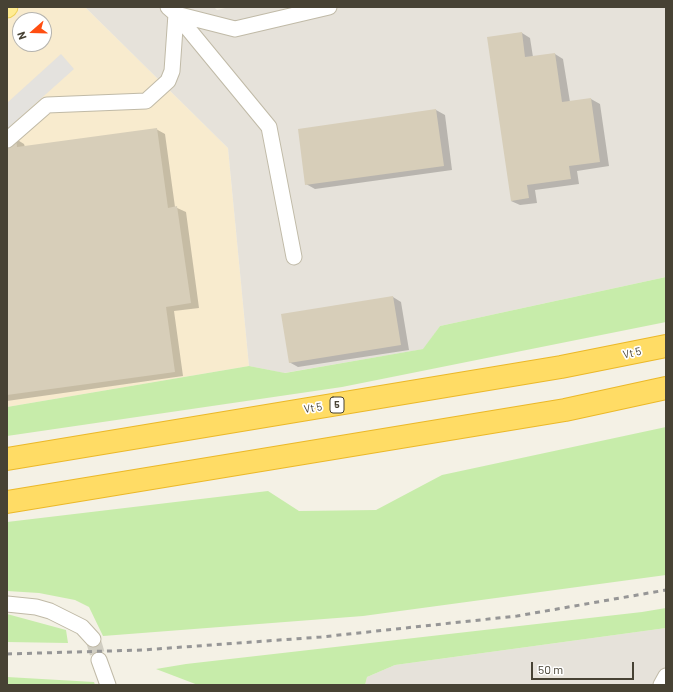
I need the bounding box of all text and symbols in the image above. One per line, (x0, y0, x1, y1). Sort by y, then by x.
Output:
north arrow (12, 12, 52, 52)
text: N (14, 30, 29, 42)
street label: Vt 5 (622, 345, 642, 361)
road number: 5 (330, 397, 344, 413)
street label: Vt 5 (303, 400, 323, 416)
scale bar (533, 654, 636, 680)
text: 50 m (538, 662, 563, 676)

